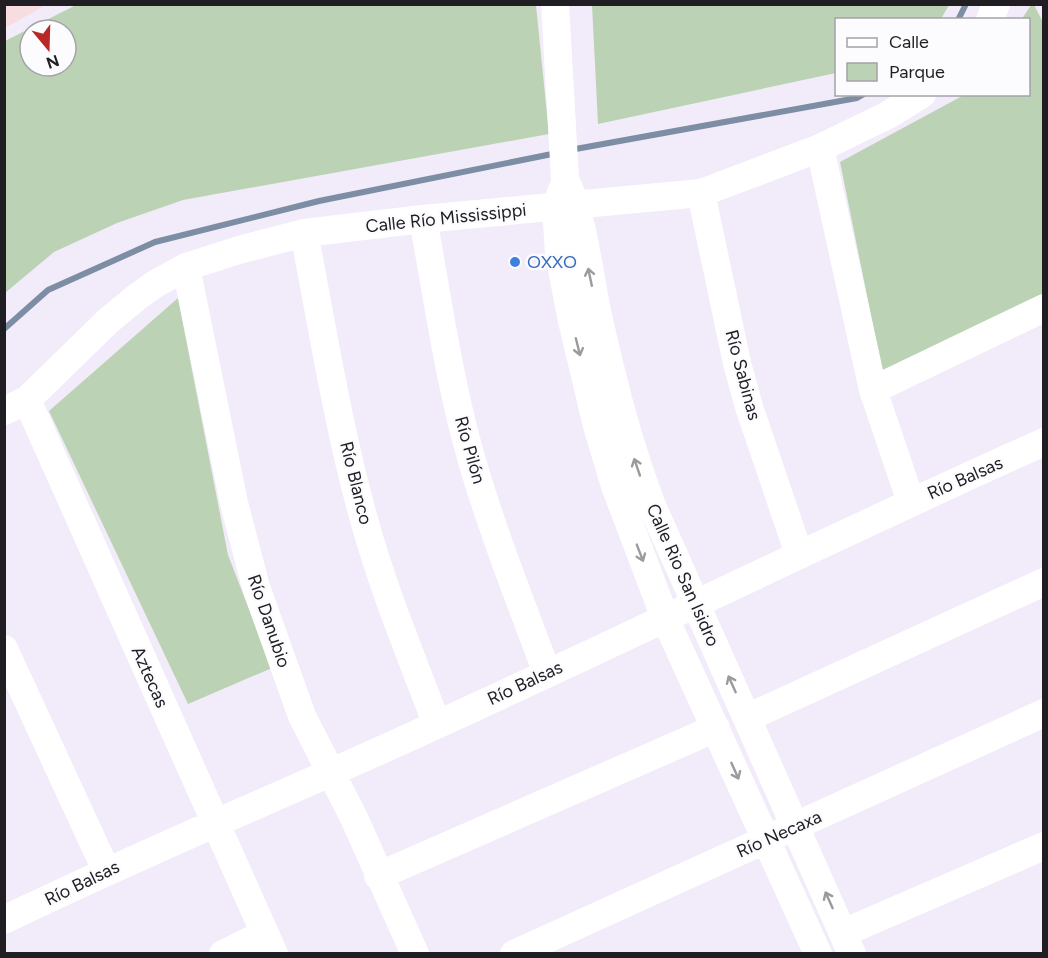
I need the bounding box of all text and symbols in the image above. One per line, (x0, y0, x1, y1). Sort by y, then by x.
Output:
north arrow (18, 18, 78, 78)
legend (835, 18, 1030, 96)
text: Calle (889, 31, 929, 53)
text: N (44, 51, 62, 73)
text: Parque (889, 61, 945, 83)
street label: Calle Río Mississippi (365, 199, 527, 237)
place label: OXXO (527, 251, 577, 273)
marker: OXXO (508, 255, 522, 269)
one-way arrow (584, 268, 596, 287)
street label: Río Sabinas (720, 327, 766, 423)
one-way arrow (573, 337, 584, 356)
street label: Río Pilón (450, 414, 490, 486)
street label: Río Blanco (335, 439, 377, 527)
street label: Río Balsas (924, 452, 1006, 504)
one-way arrow (631, 458, 642, 477)
street label: Calle Rio San Isidro (642, 500, 724, 650)
one-way arrow (635, 544, 646, 562)
street label: Río Danubio (243, 571, 295, 671)
street label: Aztecas (127, 643, 173, 711)
street label: Río Balsas (484, 656, 566, 710)
one-way arrow (725, 675, 737, 693)
one-way arrow (730, 761, 741, 779)
street label: Río Necaxa (733, 806, 825, 862)
street label: Río Balsas (41, 855, 123, 911)
one-way arrow (822, 892, 834, 910)

